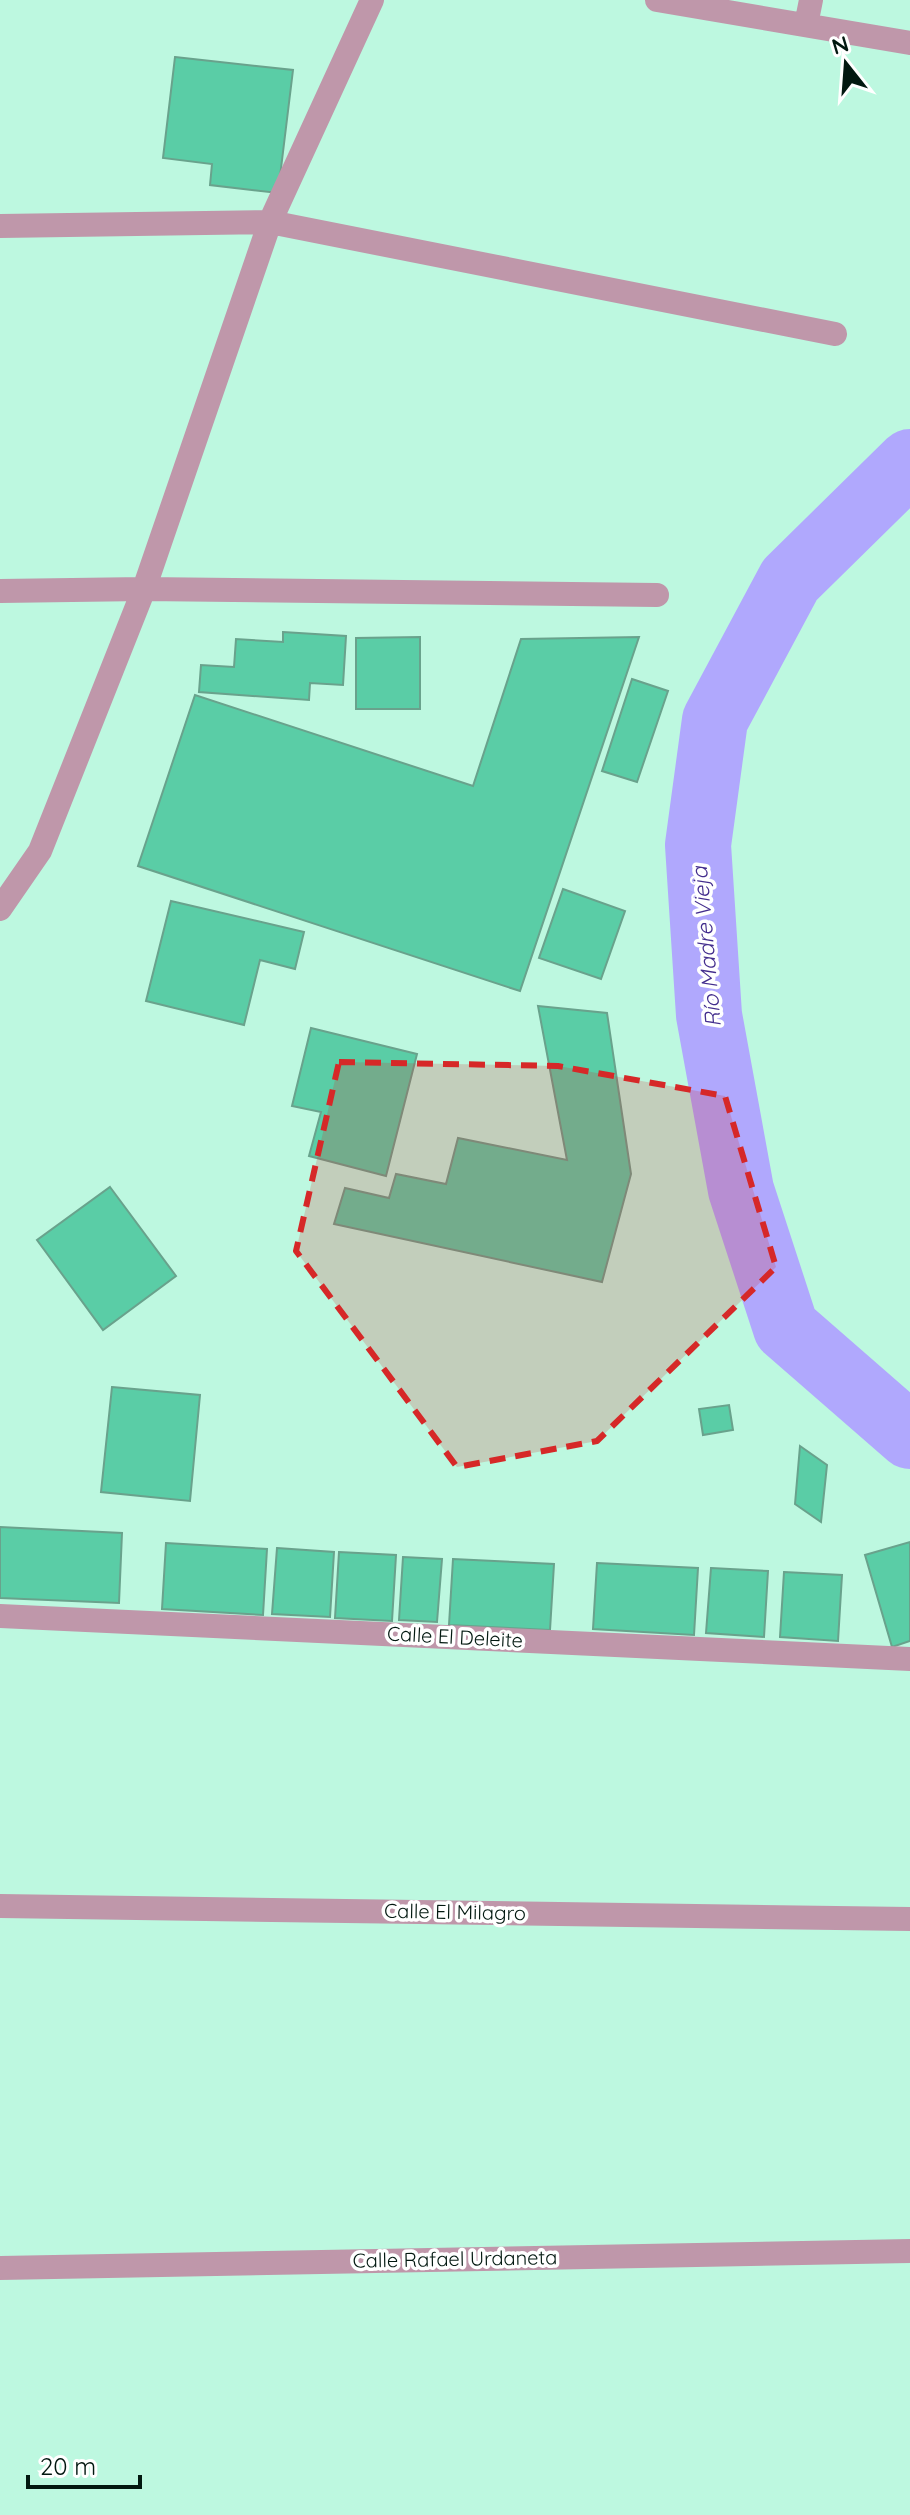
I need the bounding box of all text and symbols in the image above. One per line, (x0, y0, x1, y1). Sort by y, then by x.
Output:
north arrow (806, 24, 886, 104)
text: N (828, 29, 852, 61)
water label: Río Madre Vieja (685, 864, 727, 1028)
street label: Calle El Deleite (386, 1620, 524, 1653)
street label: Calle El Milagro (384, 1898, 526, 1925)
street label: Calle Rafael Urdaneta (352, 2244, 558, 2273)
scale bar (28, 2439, 140, 2489)
text: 20 m (40, 2451, 96, 2481)

